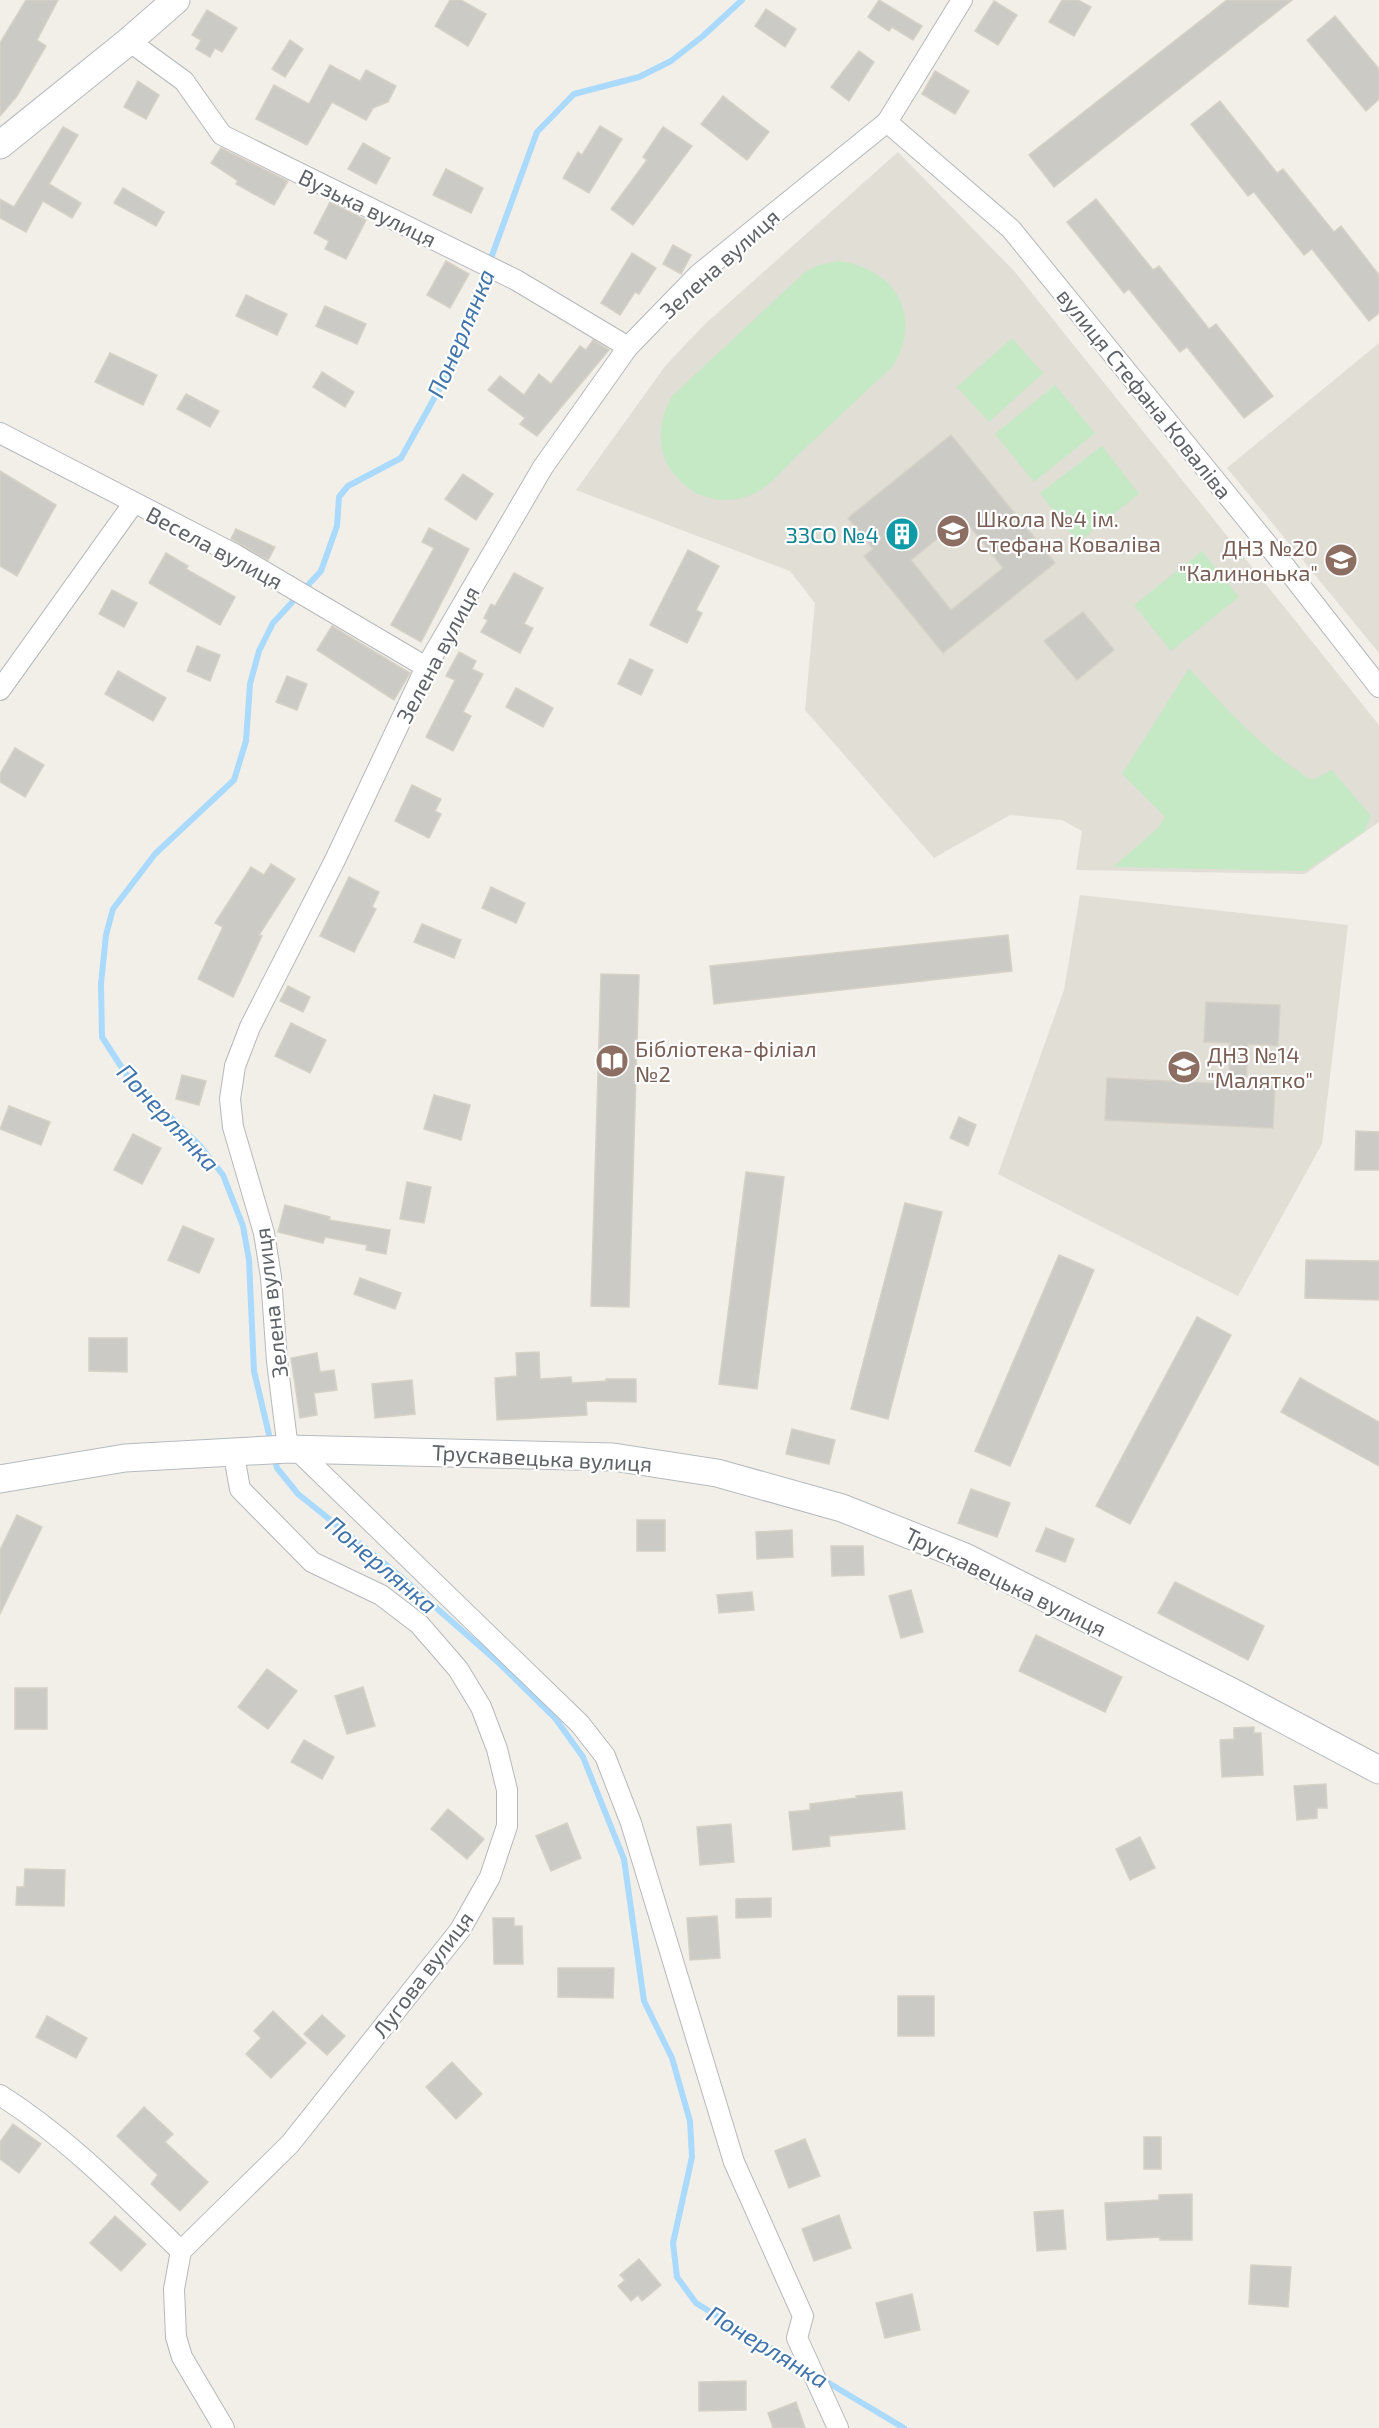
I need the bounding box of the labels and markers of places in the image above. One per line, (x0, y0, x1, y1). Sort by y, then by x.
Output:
place label: Школа №4 ім. Стефана Коваліва (976, 505, 1161, 556)
school or university icon: Школа №4 ім. Стефана Коваліва (935, 513, 971, 549)
building icon: ЗЗСО №4 (884, 516, 920, 552)
place label: ЗЗСО №4 (786, 521, 879, 547)
place label: ДНЗ №20 "Калинонька" (1179, 534, 1318, 585)
school or university icon: ДНЗ №20 "Калинонька" (1323, 542, 1359, 578)
place label: Бібліотека-філіал №2 (635, 1035, 817, 1086)
place label: ДНЗ №14 "Малятко" (1207, 1041, 1313, 1092)
library icon: Бібліотека-філіал №2 (594, 1043, 630, 1079)
school or university icon: ДНЗ №14 "Малятко" (1166, 1049, 1202, 1085)

